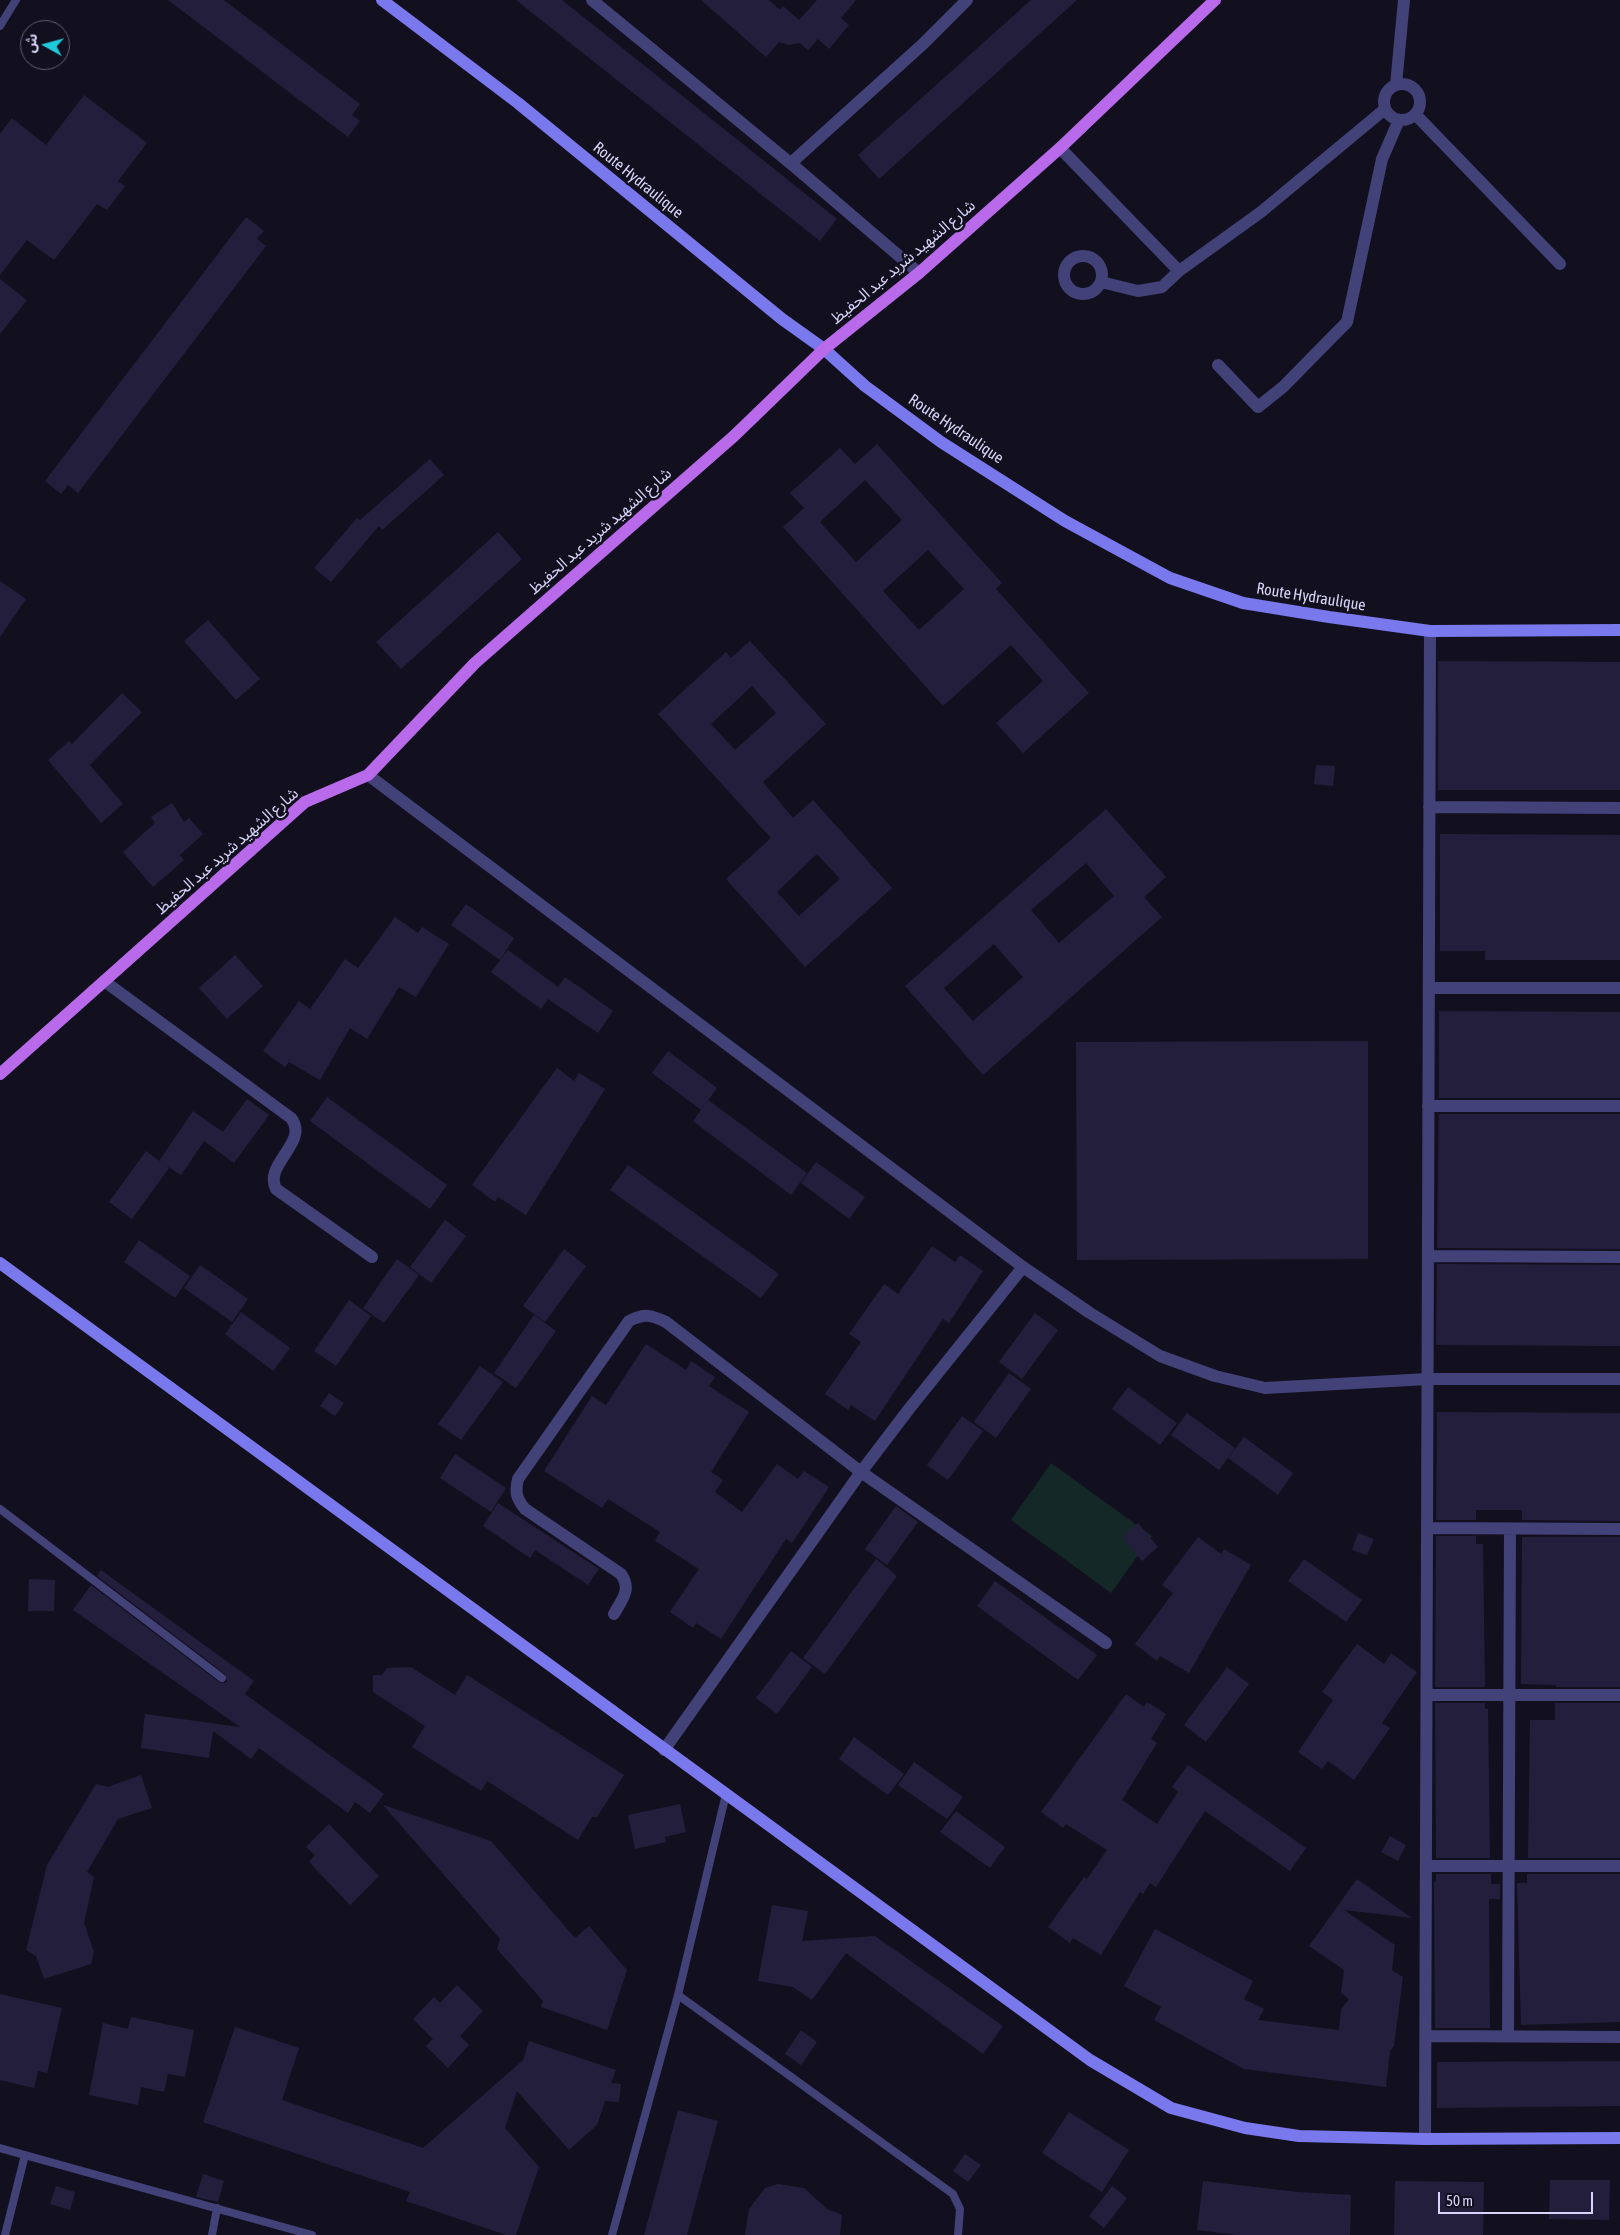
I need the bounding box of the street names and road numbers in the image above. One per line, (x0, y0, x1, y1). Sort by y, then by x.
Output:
street label: Route Hydraulique (589, 138, 687, 222)
street label: شارع الشهيد شريد عبد الحفيظ (827, 196, 979, 328)
street label: Route Hydraulique (905, 390, 1007, 468)
street label: شارع الشهيد شريد عبد الحفيظ (525, 464, 675, 598)
street label: Route Hydraulique (1255, 579, 1367, 615)
street label: شارع الشهيد شريد عبد الحفيظ (152, 784, 302, 918)

